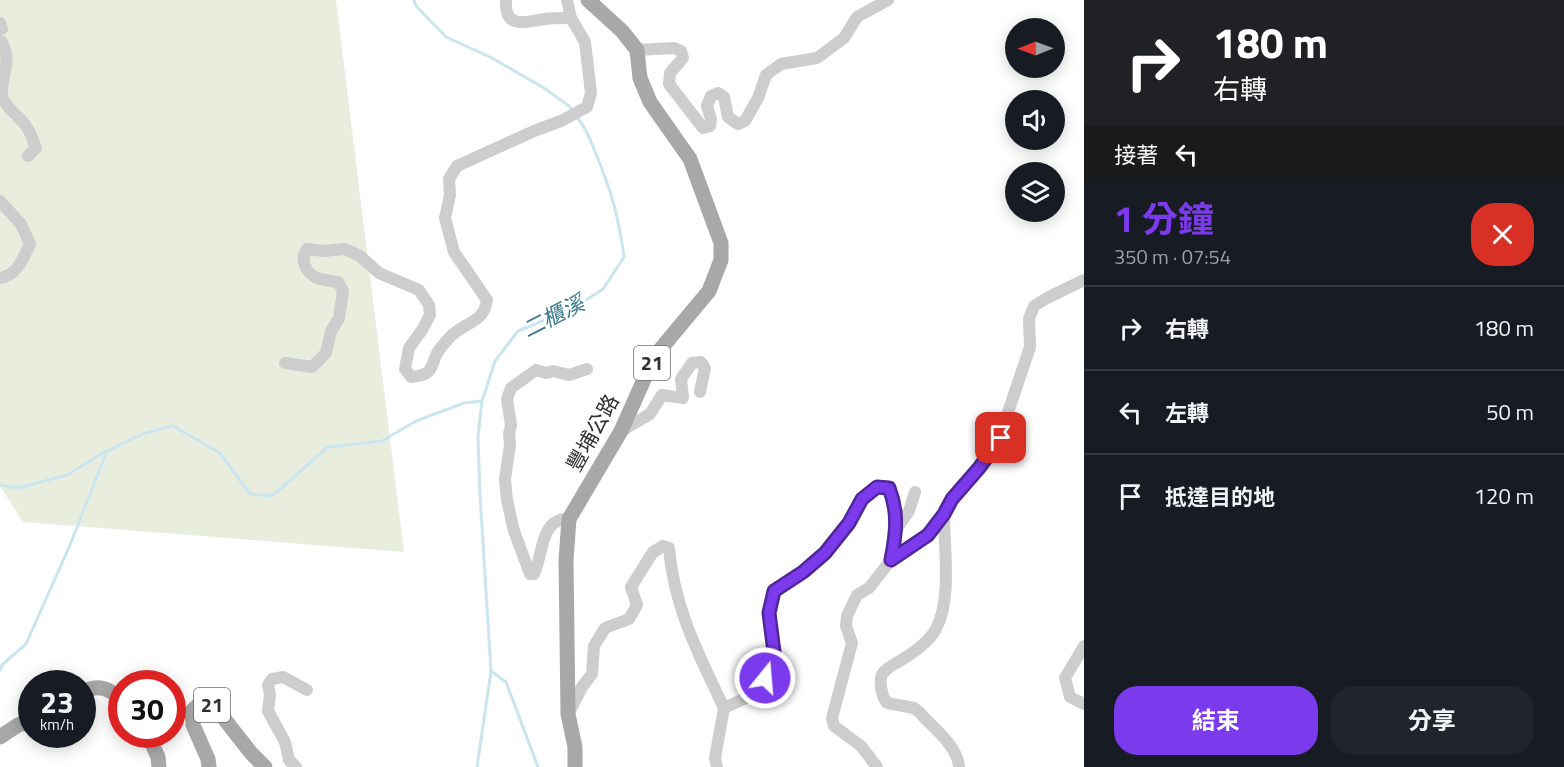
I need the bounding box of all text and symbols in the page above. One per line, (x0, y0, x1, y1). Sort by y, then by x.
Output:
text: 180 m (1213, 10, 1328, 74)
north arrow (1005, 18, 1065, 78)
map controls (1005, 18, 1065, 222)
icon: right (1114, 24, 1192, 102)
text: 右轉 (1213, 68, 1267, 109)
button: sound (1005, 90, 1065, 150)
text: 接著 (1114, 138, 1158, 172)
icon: left (1170, 138, 1203, 171)
button: layers (1005, 162, 1065, 222)
text: 1 分鐘 (1114, 191, 1214, 246)
button: close (1471, 203, 1534, 266)
text: 350 m · 07:54 (1114, 241, 1231, 272)
water label: 二櫃溪 (516, 285, 593, 346)
text: 180 m (1474, 311, 1534, 345)
icon: right (1114, 312, 1147, 345)
text: 右轉 (1165, 312, 1209, 346)
road number: 21 (634, 346, 670, 380)
street label: 豐埔公路 (558, 388, 626, 477)
text: 50 m (1486, 395, 1534, 429)
icon: left (1114, 396, 1147, 429)
text: 左轉 (1165, 396, 1209, 430)
pin (975, 412, 1026, 463)
icon: arrive (984, 421, 1017, 454)
text: 120 m (1474, 479, 1534, 513)
icon: arrive (1114, 480, 1147, 513)
text: 抵達目的地 (1165, 480, 1275, 514)
position arrow (733, 646, 797, 710)
speed limit sign: 30 (108, 670, 186, 748)
text: 23 (40, 679, 74, 725)
button: 結束 (1114, 686, 1318, 755)
button: 分享 (1330, 686, 1534, 755)
road number: 21 (194, 688, 230, 722)
text: km/h (40, 713, 74, 736)

